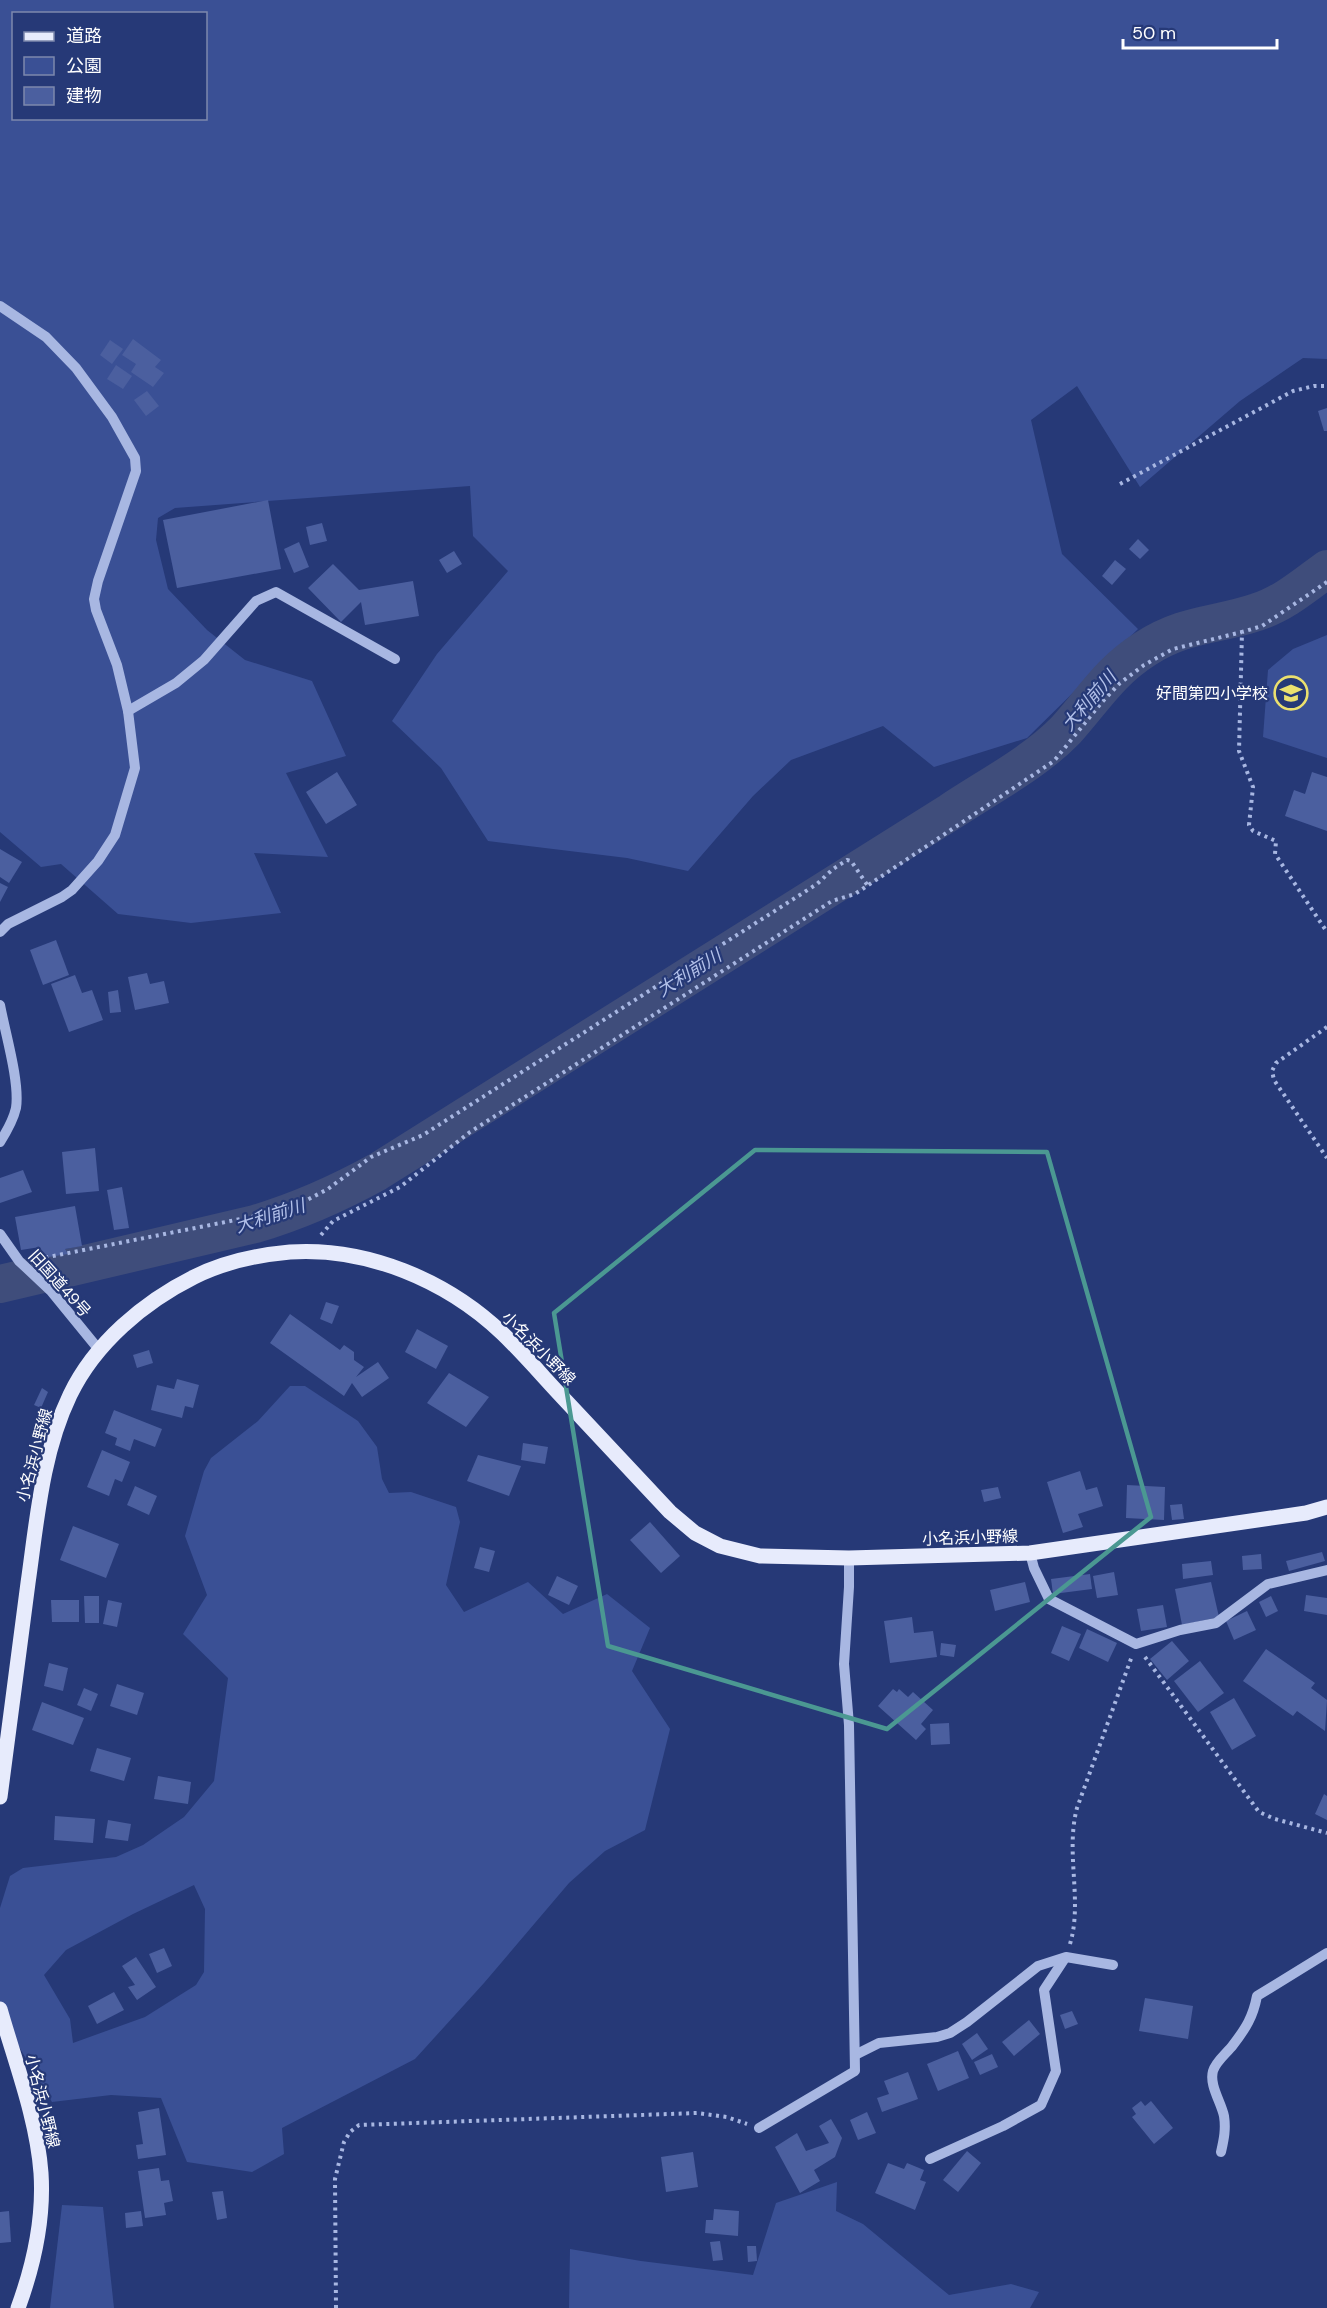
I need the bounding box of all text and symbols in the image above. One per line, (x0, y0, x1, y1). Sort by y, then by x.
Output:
legend (12, 12, 207, 120)
scale bar (1123, 12, 1278, 50)
text: 50 m (1132, 21, 1176, 45)
text: 道路 (66, 24, 102, 48)
text: 公園 (66, 54, 102, 78)
text: 建物 (66, 84, 102, 108)
water label: 大利前川 (1056, 664, 1123, 736)
school or university icon: 好間第四小学校 (1273, 675, 1309, 711)
place label: 好間第四小学校 (1156, 683, 1268, 704)
water label: 大利前川 (652, 943, 728, 1002)
water label: 大利前川 (232, 1193, 310, 1239)
street label: 旧国道49号 (24, 1245, 95, 1321)
street label: 小名浜小野線 (497, 1307, 580, 1390)
street label: 小名浜小野線 (12, 1406, 57, 1504)
street label: 小名浜小野線 (922, 1525, 1018, 1550)
street label: 小名浜小野線 (21, 2052, 64, 2150)

